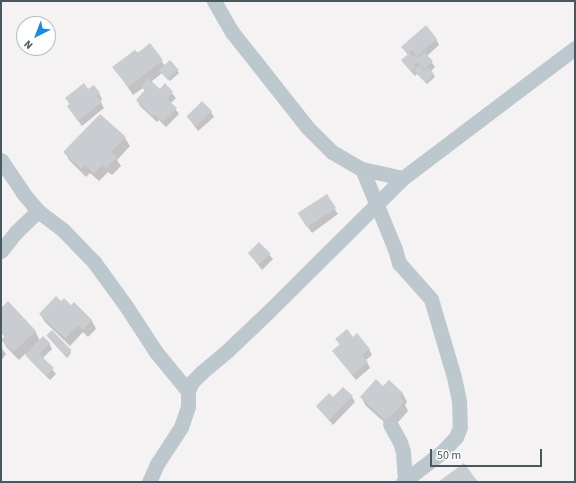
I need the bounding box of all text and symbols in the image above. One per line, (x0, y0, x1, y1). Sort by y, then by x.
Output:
north arrow (16, 16, 56, 56)
text: N (21, 37, 36, 53)
scale bar (432, 441, 544, 467)
text: 50 m (437, 447, 461, 464)

